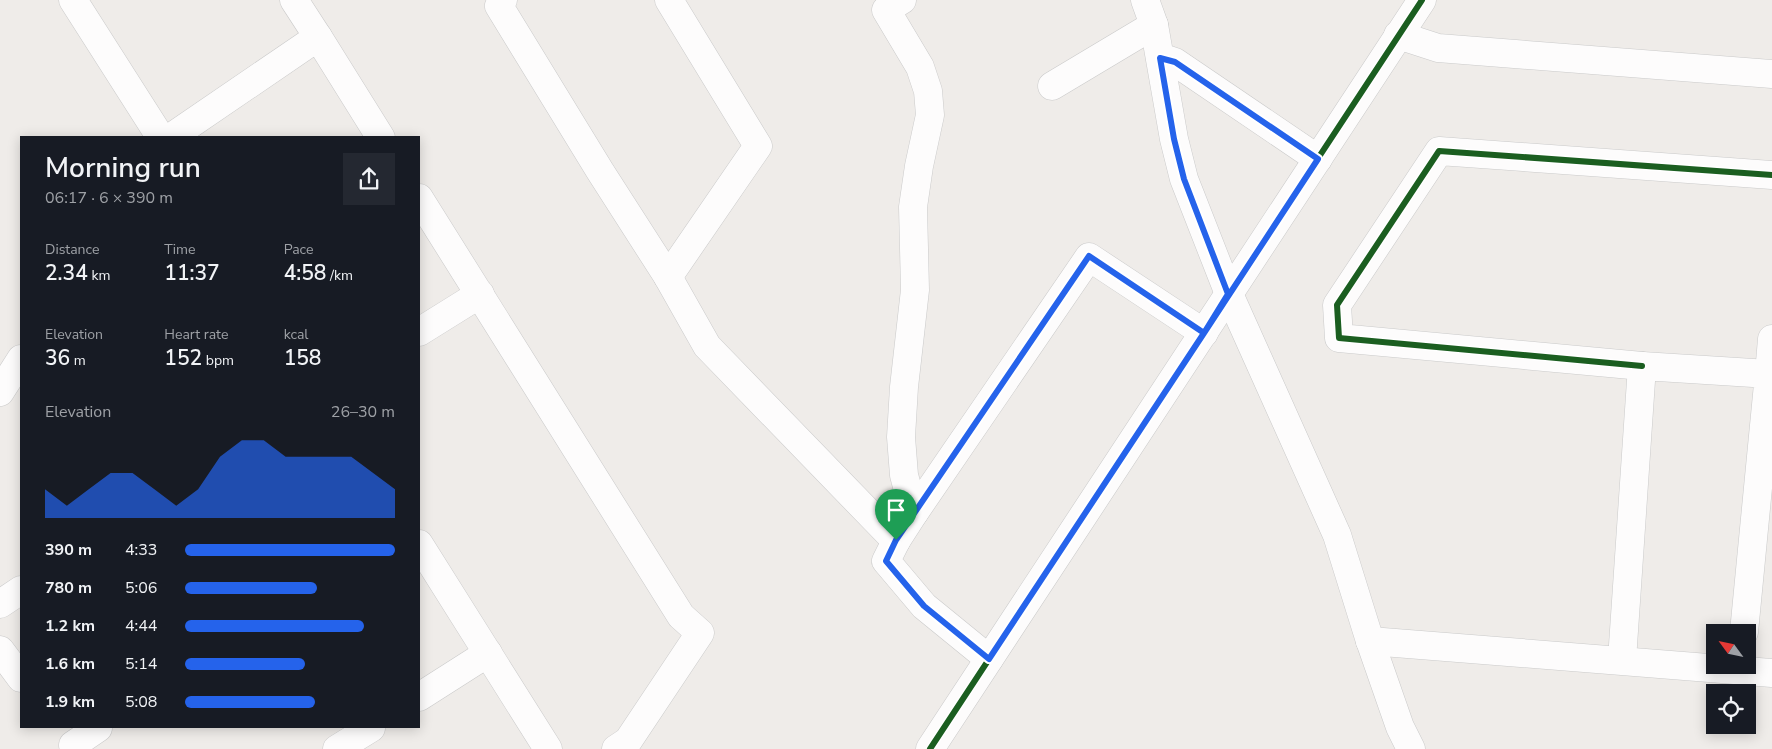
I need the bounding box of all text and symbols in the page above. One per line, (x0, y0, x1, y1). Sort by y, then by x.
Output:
text: Morning run (45, 149, 201, 187)
button: share (343, 153, 395, 205)
text: 06:17 · 6 × 390 m (45, 187, 173, 209)
text: Distance (45, 240, 99, 259)
text: Time (164, 240, 195, 259)
text: Pace (284, 240, 313, 259)
text: 2.34 (45, 259, 88, 287)
text: 11:37 (164, 259, 220, 287)
text: 4:58 (284, 259, 326, 287)
text: km (88, 266, 110, 285)
text: /km (326, 266, 353, 285)
text: Elevation (45, 325, 103, 344)
text: Heart rate (164, 325, 228, 344)
text: kcal (284, 325, 308, 344)
text: 36 (45, 344, 70, 372)
text: 152 (164, 344, 202, 372)
text: 158 (284, 344, 321, 372)
text: m (70, 351, 86, 370)
text: bpm (202, 351, 234, 370)
text: Elevation (45, 401, 111, 423)
text: 26–30 m (331, 401, 395, 423)
pin (875, 489, 917, 540)
icon: arrive (882, 496, 910, 524)
text: 390 m (45, 539, 92, 561)
text: 4:33 (125, 539, 157, 561)
text: 780 m (45, 577, 92, 599)
text: 5:06 (125, 577, 157, 599)
text: 1.2 km (45, 615, 95, 637)
text: 4:44 (125, 615, 157, 637)
north arrow (1706, 624, 1756, 674)
map controls (1706, 624, 1756, 734)
text: 1.6 km (45, 653, 95, 675)
text: 5:14 (125, 653, 157, 675)
button: locate (1706, 684, 1756, 734)
text: 1.9 km (45, 691, 95, 713)
text: 5:08 (125, 691, 157, 713)

